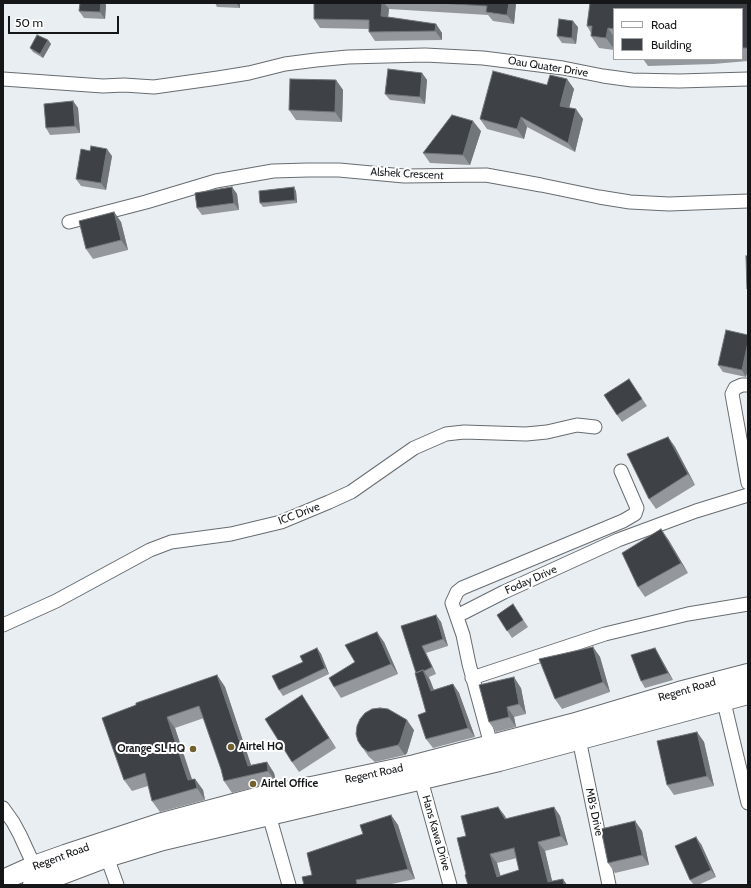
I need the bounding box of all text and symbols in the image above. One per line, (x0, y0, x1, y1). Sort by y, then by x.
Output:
scale bar (10, 8, 121, 34)
legend (613, 8, 743, 60)
text: 50 m (15, 15, 43, 30)
text: Road (651, 17, 677, 32)
text: Building (651, 37, 692, 52)
street label: Oau Quater Drive (507, 54, 589, 80)
street label: Alshek Crescent (370, 165, 444, 183)
street label: ICC Drive (276, 500, 322, 528)
street label: Foday Drive (503, 563, 559, 597)
street label: Regent Road (657, 675, 717, 705)
place label: Airtel HQ (239, 740, 283, 754)
place label: Orange SL HQ (117, 742, 185, 756)
marker: Airtel HQ (226, 742, 236, 752)
marker: Orange SL HQ (188, 744, 198, 754)
street label: Regent Road (344, 761, 404, 787)
place label: Airtel Office (261, 777, 318, 791)
marker: Airtel Office (248, 779, 258, 789)
street label: MB's Drive (582, 787, 606, 837)
street label: Hans Kawa Drive (419, 794, 453, 872)
street label: Regent Road (31, 841, 91, 873)

